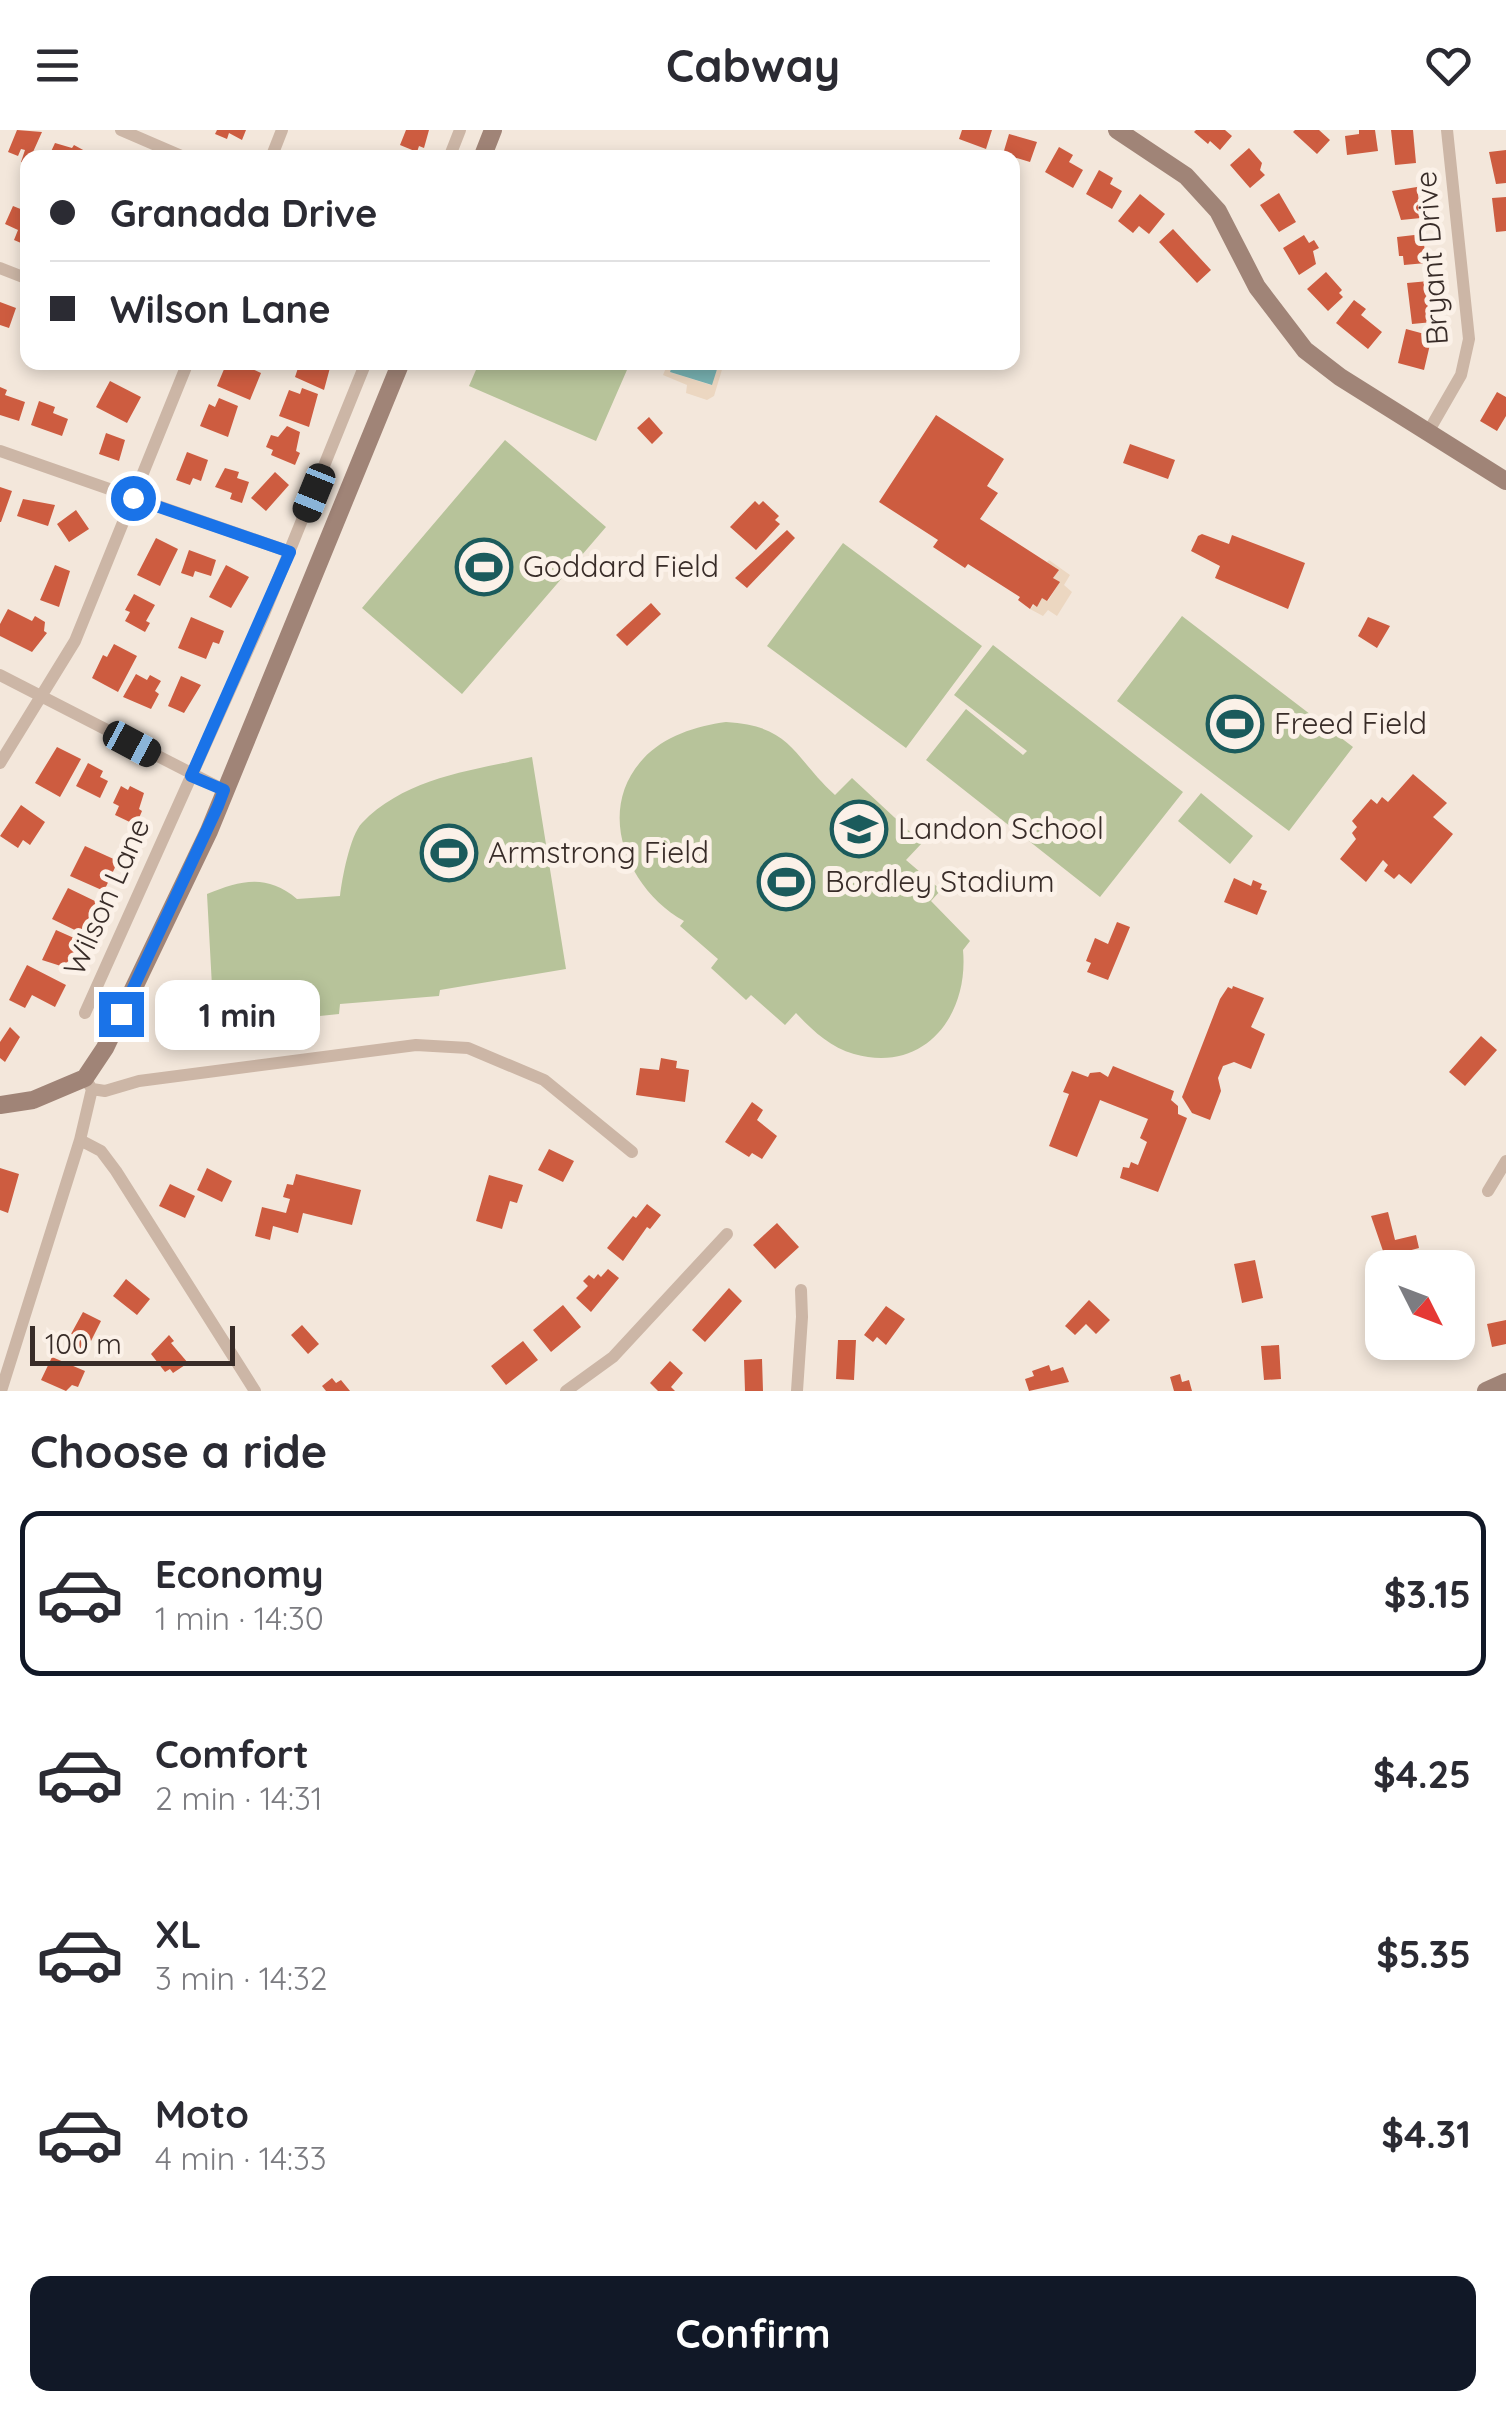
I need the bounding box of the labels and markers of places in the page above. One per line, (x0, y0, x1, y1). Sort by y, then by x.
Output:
sports icon: Goddard Field (454, 537, 514, 597)
place label: Goddard Field (523, 547, 719, 585)
sports icon: Freed Field (1205, 694, 1265, 754)
place label: Freed Field (1274, 704, 1427, 742)
school or university icon: Landon School (829, 799, 889, 859)
place label: Landon School (898, 809, 1104, 847)
sports icon: Armstrong Field (419, 823, 479, 883)
place label: Armstrong Field (488, 833, 709, 871)
sports icon: Bordley Stadium (756, 852, 816, 912)
place label: Bordley Stadium (825, 862, 1055, 900)

